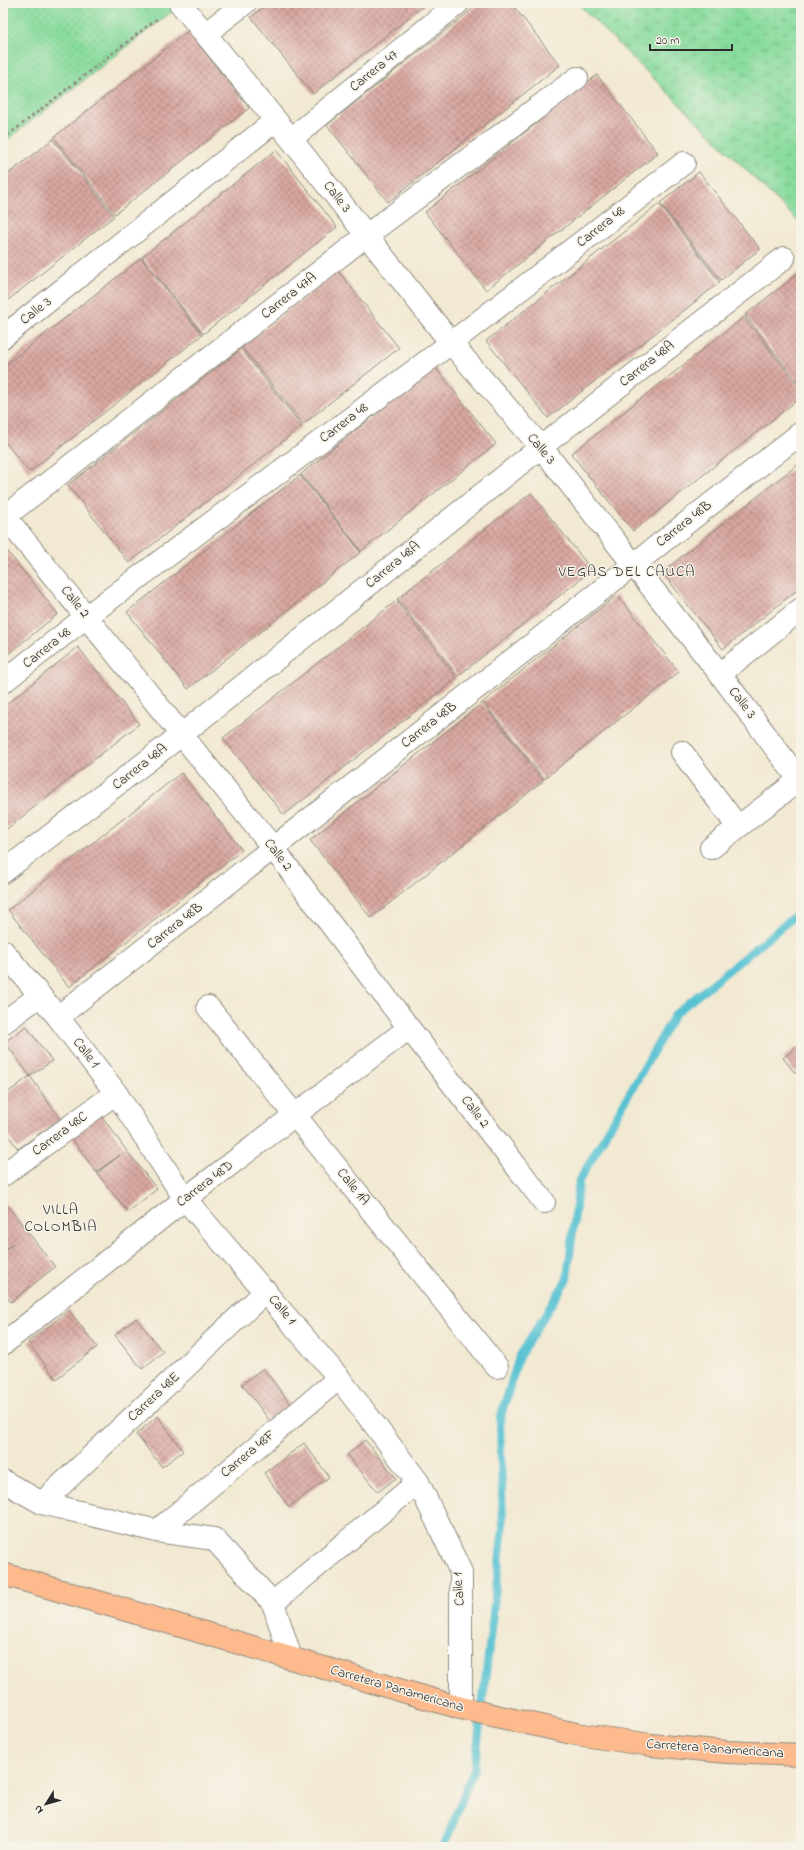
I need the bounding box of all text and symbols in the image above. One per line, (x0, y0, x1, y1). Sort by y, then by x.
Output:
scale bar (650, 26, 732, 52)
text: 20 m (656, 32, 679, 50)
street label: Carrera 47 (345, 45, 403, 97)
street label: Calle 3 (318, 177, 356, 218)
street label: Carrera 48 (572, 201, 630, 253)
street label: Carrera 47A (257, 267, 321, 325)
street label: Calle 3 (16, 292, 57, 330)
street label: Carrera 48A (615, 336, 679, 392)
street label: Carrera 48 (315, 398, 373, 448)
street label: Calle 3 (522, 429, 561, 470)
street label: Carrera 48B (652, 495, 716, 553)
street label: Carrera 48A (361, 536, 425, 594)
district label: VEGAS DEL CAUCA (558, 561, 696, 583)
street label: Calle 2 (55, 581, 95, 623)
street label: Carrera 48 (18, 622, 76, 674)
street label: Calle 3 (723, 682, 761, 724)
street label: Carrera 48B (397, 696, 461, 754)
street label: Carrera 48A (108, 739, 172, 795)
street label: Calle 2 (258, 834, 298, 876)
street label: Carrera 48B (143, 897, 207, 955)
street label: Calle 1 (67, 1033, 105, 1073)
street label: Calle 2 (455, 1091, 495, 1133)
street label: Carrera 48C (28, 1106, 92, 1161)
street label: Carrera 48D (172, 1155, 238, 1213)
street label: Calle 1A (331, 1164, 375, 1210)
district label: VILLA COLOMBIA (24, 1199, 98, 1238)
street label: Calle 1 (263, 1290, 301, 1330)
street label: Carrera 48E (123, 1367, 185, 1427)
street label: Carrera 48F (216, 1425, 280, 1483)
street label: Calle 1 (447, 1571, 471, 1607)
street label: Carretera Panamericana (328, 1660, 466, 1718)
street label: Carretera Panamericana (645, 1734, 785, 1764)
north arrow (26, 1784, 66, 1824)
text: N (30, 1802, 47, 1817)

